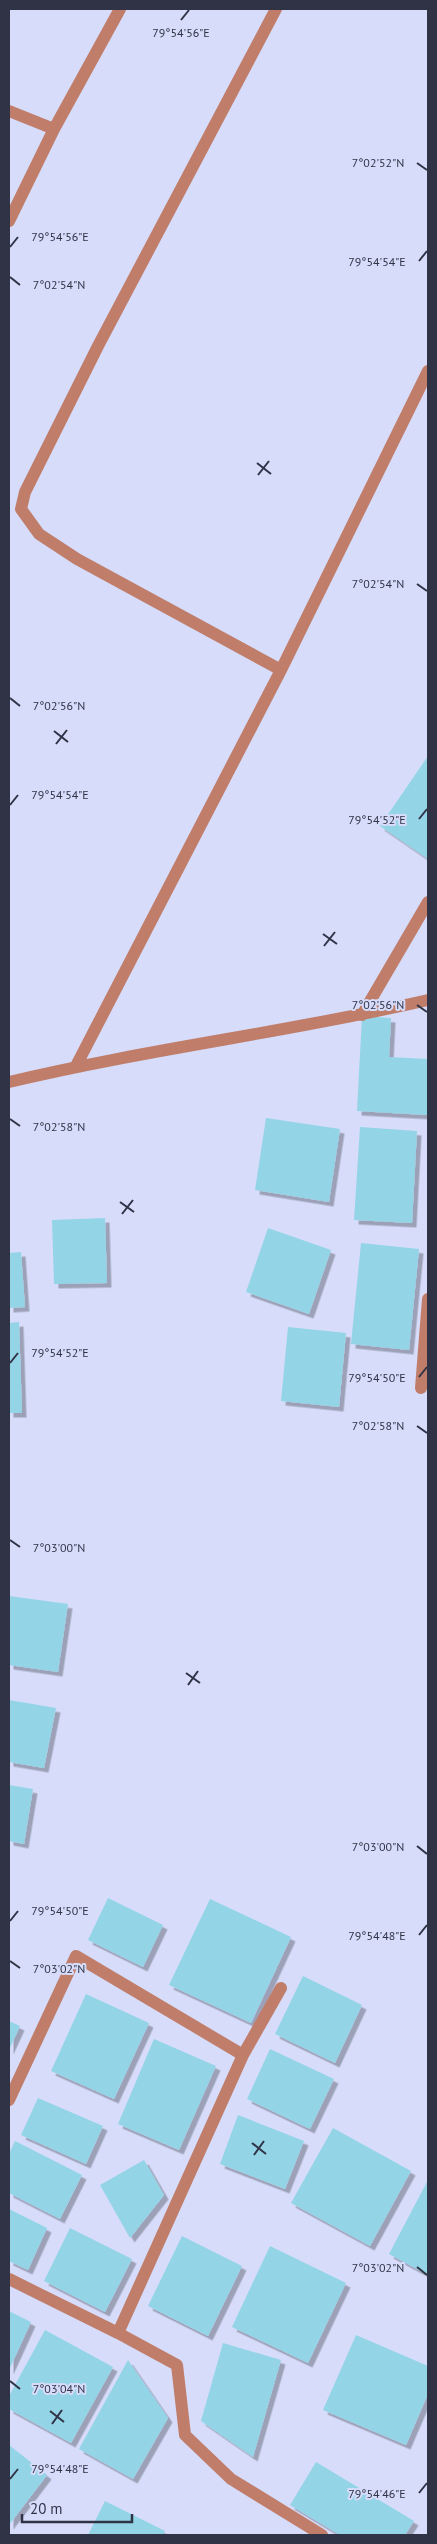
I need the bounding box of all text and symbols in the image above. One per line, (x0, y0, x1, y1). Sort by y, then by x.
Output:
text: 79°54'56"E (152, 25, 210, 40)
text: 7°02'52"N (352, 155, 404, 170)
text: 79°54'56"E (31, 229, 89, 244)
text: 79°54'54"E (348, 254, 406, 269)
text: 7°02'54"N (33, 277, 85, 292)
text: 7°02'54"N (352, 576, 404, 591)
text: 7°02'56"N (33, 698, 85, 713)
text: 79°54'54"E (31, 787, 89, 802)
text: 79°54'52"E (348, 812, 406, 827)
text: 7°02'56"N (352, 997, 404, 1012)
text: 7°02'58"N (33, 1119, 85, 1134)
text: 79°54'52"E (31, 1345, 89, 1360)
text: 79°54'50"E (348, 1370, 406, 1385)
text: 7°02'58"N (352, 1418, 404, 1433)
text: 7°03'00"N (33, 1540, 85, 1555)
text: 7°03'00"N (352, 1839, 404, 1854)
text: 79°54'50"E (31, 1903, 89, 1918)
text: 79°54'48"E (348, 1928, 406, 1943)
text: 7°03'02"N (33, 1961, 85, 1976)
text: 7°03'02"N (352, 2260, 404, 2275)
text: 7°03'04"N (33, 2381, 85, 2396)
text: 79°54'48"E (31, 2461, 89, 2476)
text: 79°54'46"E (348, 2486, 406, 2501)
scale bar (22, 2492, 132, 2524)
text: 20 m (30, 2499, 63, 2518)

